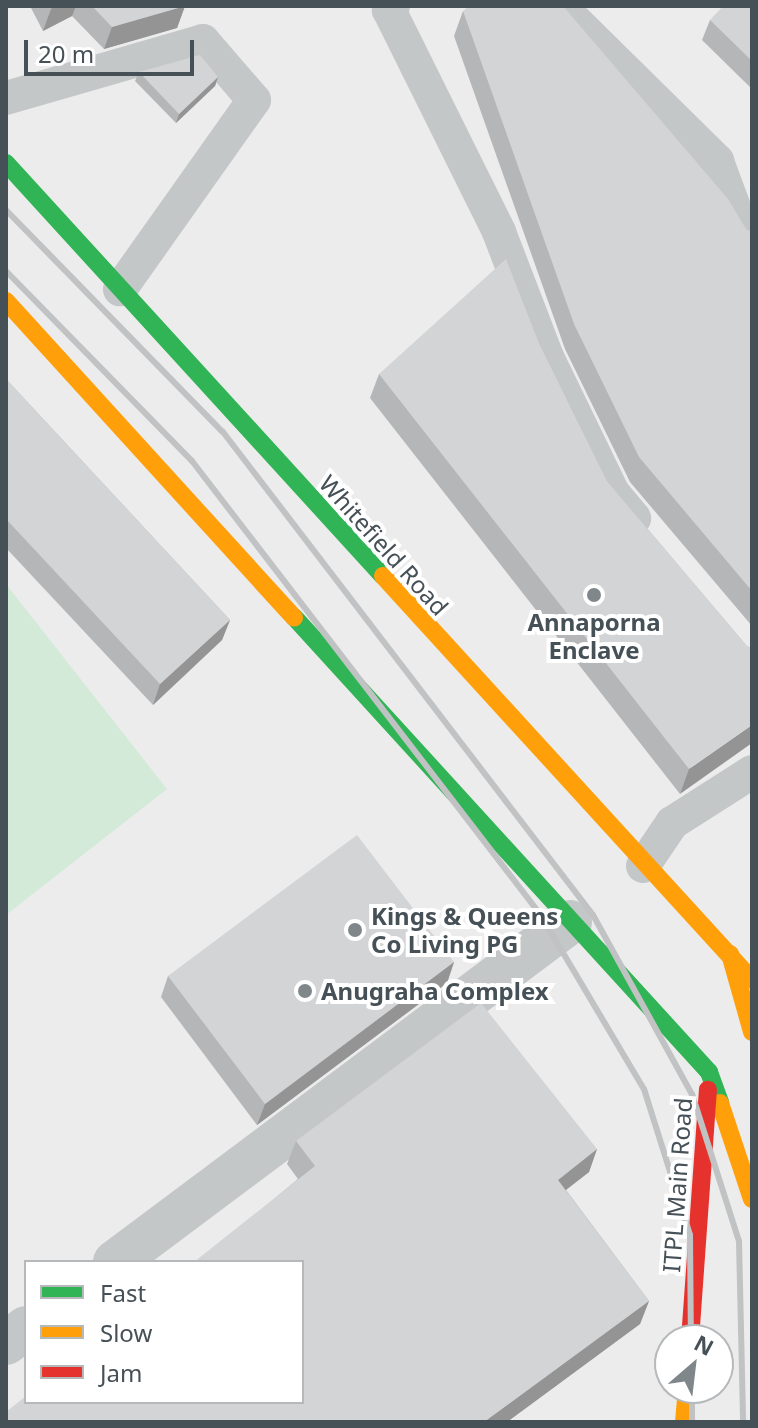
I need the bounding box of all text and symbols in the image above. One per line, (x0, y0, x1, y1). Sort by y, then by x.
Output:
scale bar (28, 24, 198, 74)
text: 20 m (38, 37, 94, 70)
street label: Whitefield Road (314, 469, 454, 621)
marker: Annaporna Enclave (585, 586, 603, 604)
place label: Annaporna Enclave (527, 608, 661, 664)
place label: Kings & Queens Co Living PG (371, 902, 558, 958)
marker: Kings & Queens Co Living PG (346, 921, 364, 939)
place label: Anugraha Complex (321, 977, 549, 1005)
marker: Anugraha Complex (296, 982, 314, 1000)
street label: ITPL Main Road (657, 1097, 697, 1273)
legend (24, 1260, 304, 1404)
text: Fast (100, 1276, 146, 1309)
text: Slow (100, 1316, 152, 1349)
north arrow (654, 1324, 734, 1404)
text: N (689, 1327, 719, 1362)
text: Jam (100, 1356, 142, 1389)

